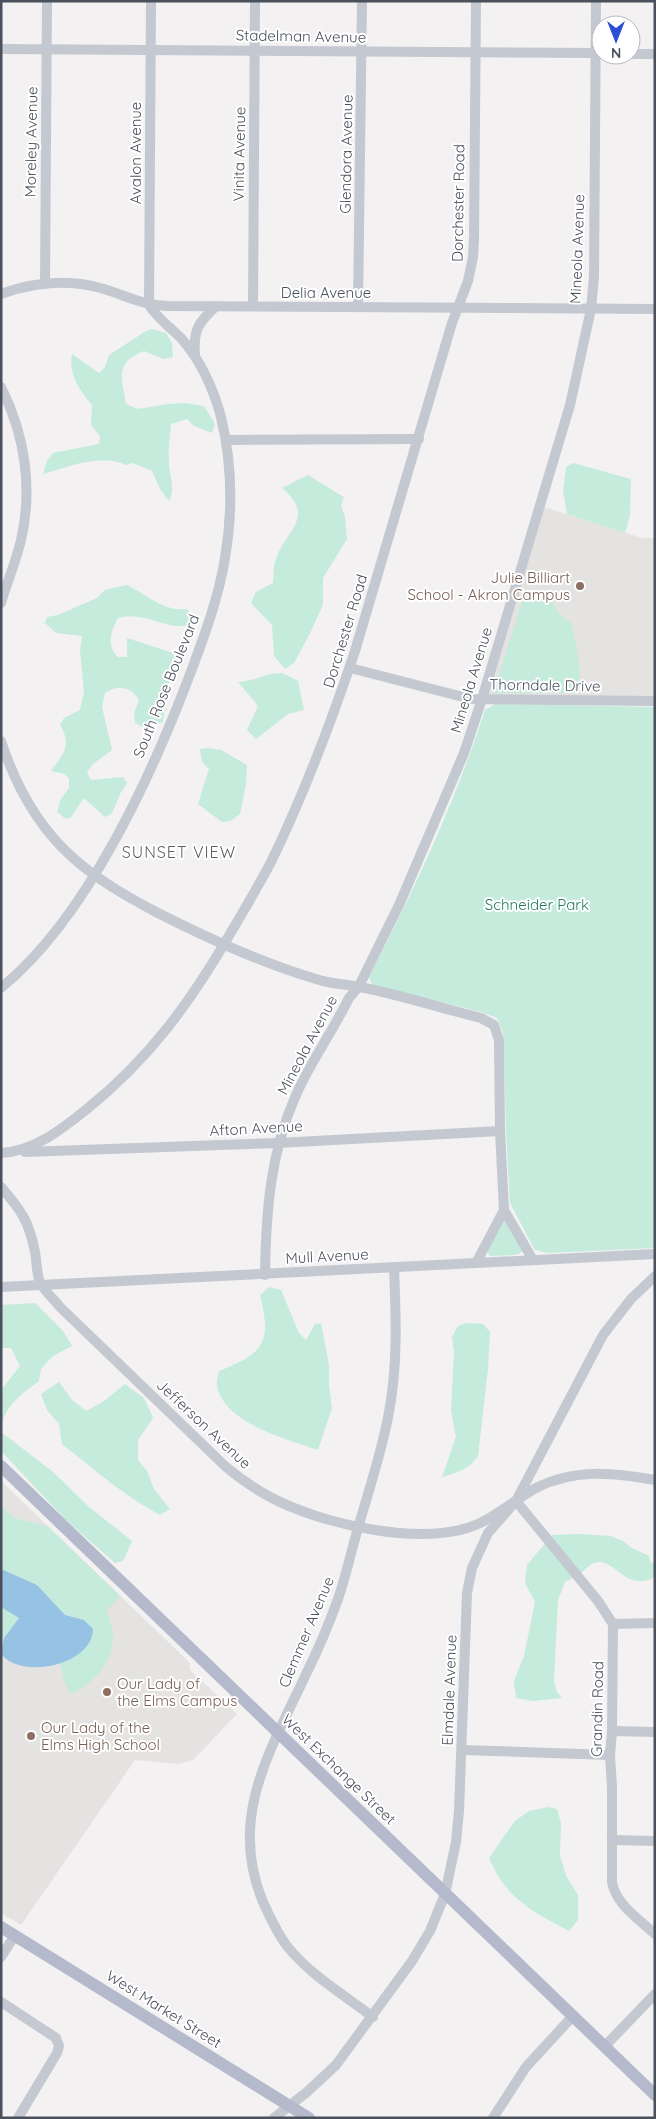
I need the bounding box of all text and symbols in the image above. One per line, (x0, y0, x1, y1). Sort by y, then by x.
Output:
north arrow (591, 15, 641, 65)
street label: Stadelman Avenue (236, 25, 366, 47)
text: N (611, 44, 621, 62)
street label: Moreley Avenue (21, 86, 41, 198)
street label: Glendora Avenue (335, 94, 357, 214)
street label: Avalon Avenue (126, 102, 145, 204)
street label: Vinita Avenue (229, 107, 249, 201)
street label: Dorchester Road (447, 144, 469, 262)
street label: Mineola Avenue (566, 194, 588, 304)
street label: Delia Avenue (281, 283, 371, 302)
place label: Julie Billiart School - Akron Campus (407, 568, 570, 604)
street label: Dorchester Road (319, 572, 371, 690)
marker: Julie Billiart School - Akron Campus (574, 580, 586, 592)
street label: South Rose Boulevard (129, 612, 203, 760)
street label: Mineola Avenue (446, 625, 496, 735)
street label: Thorndale Drive (489, 675, 601, 695)
district label: SUNSET VIEW (122, 842, 236, 862)
park label: Schneider Park (485, 895, 589, 914)
street label: Mineola Avenue (273, 992, 341, 1098)
street label: Afton Avenue (209, 1116, 303, 1140)
street label: Mull Avenue (285, 1244, 369, 1268)
street label: Jefferson Avenue (153, 1375, 255, 1473)
street label: Clemmer Avenue (274, 1574, 338, 1690)
street label: Elmdale Avenue (438, 1634, 460, 1746)
street label: Grandin Road (587, 1661, 607, 1757)
place label: Our Lady of the Elms Campus (117, 1674, 237, 1710)
marker: Our Lady of the Elms Campus (101, 1686, 113, 1698)
street label: West Exchange Street (278, 1710, 400, 1828)
place label: Our Lady of the Elms High School (41, 1718, 160, 1754)
marker: Our Lady of the Elms High School (25, 1730, 37, 1742)
street label: West Market Street (103, 1966, 225, 2052)

